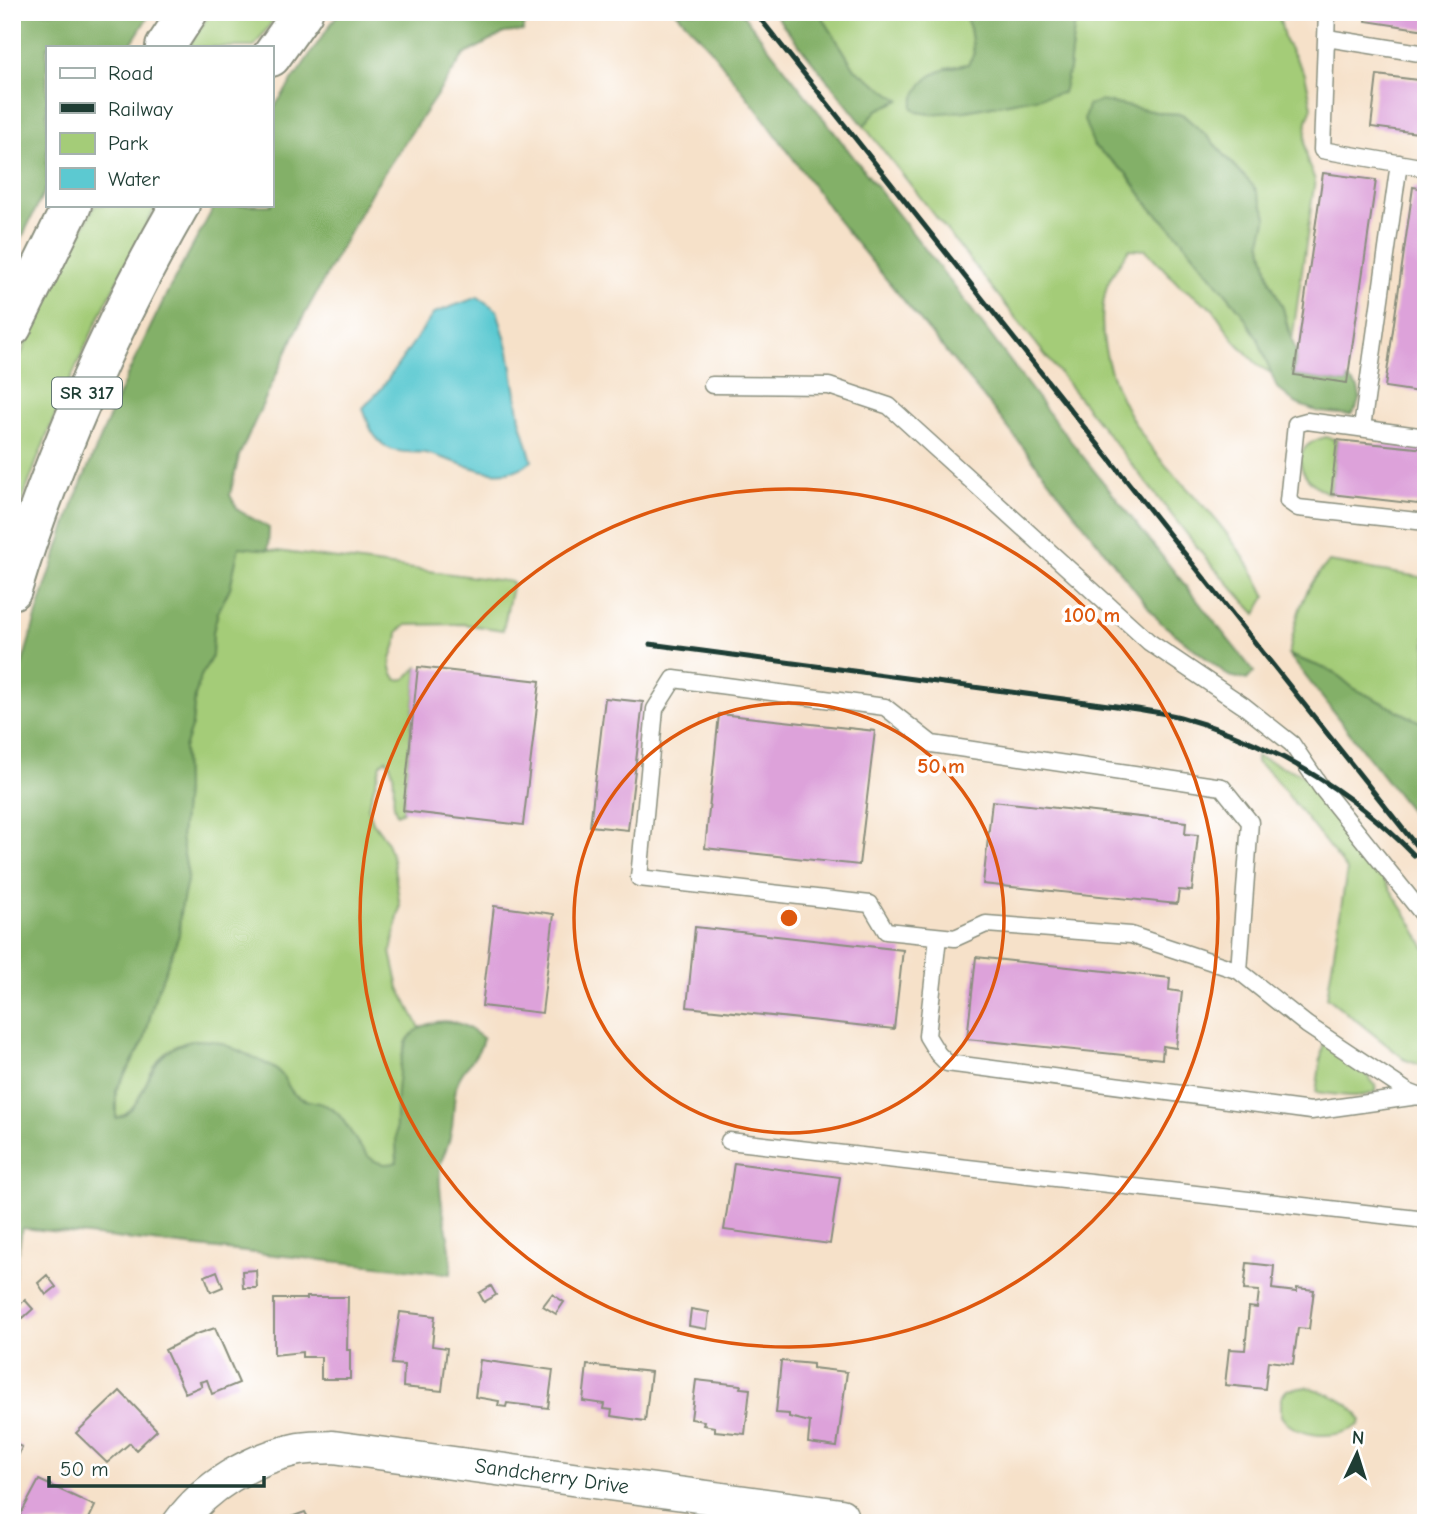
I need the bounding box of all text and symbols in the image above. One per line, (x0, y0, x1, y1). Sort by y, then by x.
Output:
legend (46, 46, 273, 206)
text: Road (108, 61, 153, 85)
text: Railway (108, 97, 173, 121)
text: Park (108, 131, 148, 155)
text: Water (108, 167, 161, 191)
road number: SR 317 (52, 378, 122, 408)
text: 100 m (1064, 603, 1120, 627)
text: 50 m (917, 754, 965, 778)
centre of rings (777, 906, 801, 930)
north arrow (1322, 1420, 1392, 1490)
text: N (1351, 1427, 1365, 1449)
scale bar (49, 1444, 264, 1488)
street label: Sandcherry Drive (473, 1453, 631, 1499)
text: 50 m (60, 1457, 109, 1481)

